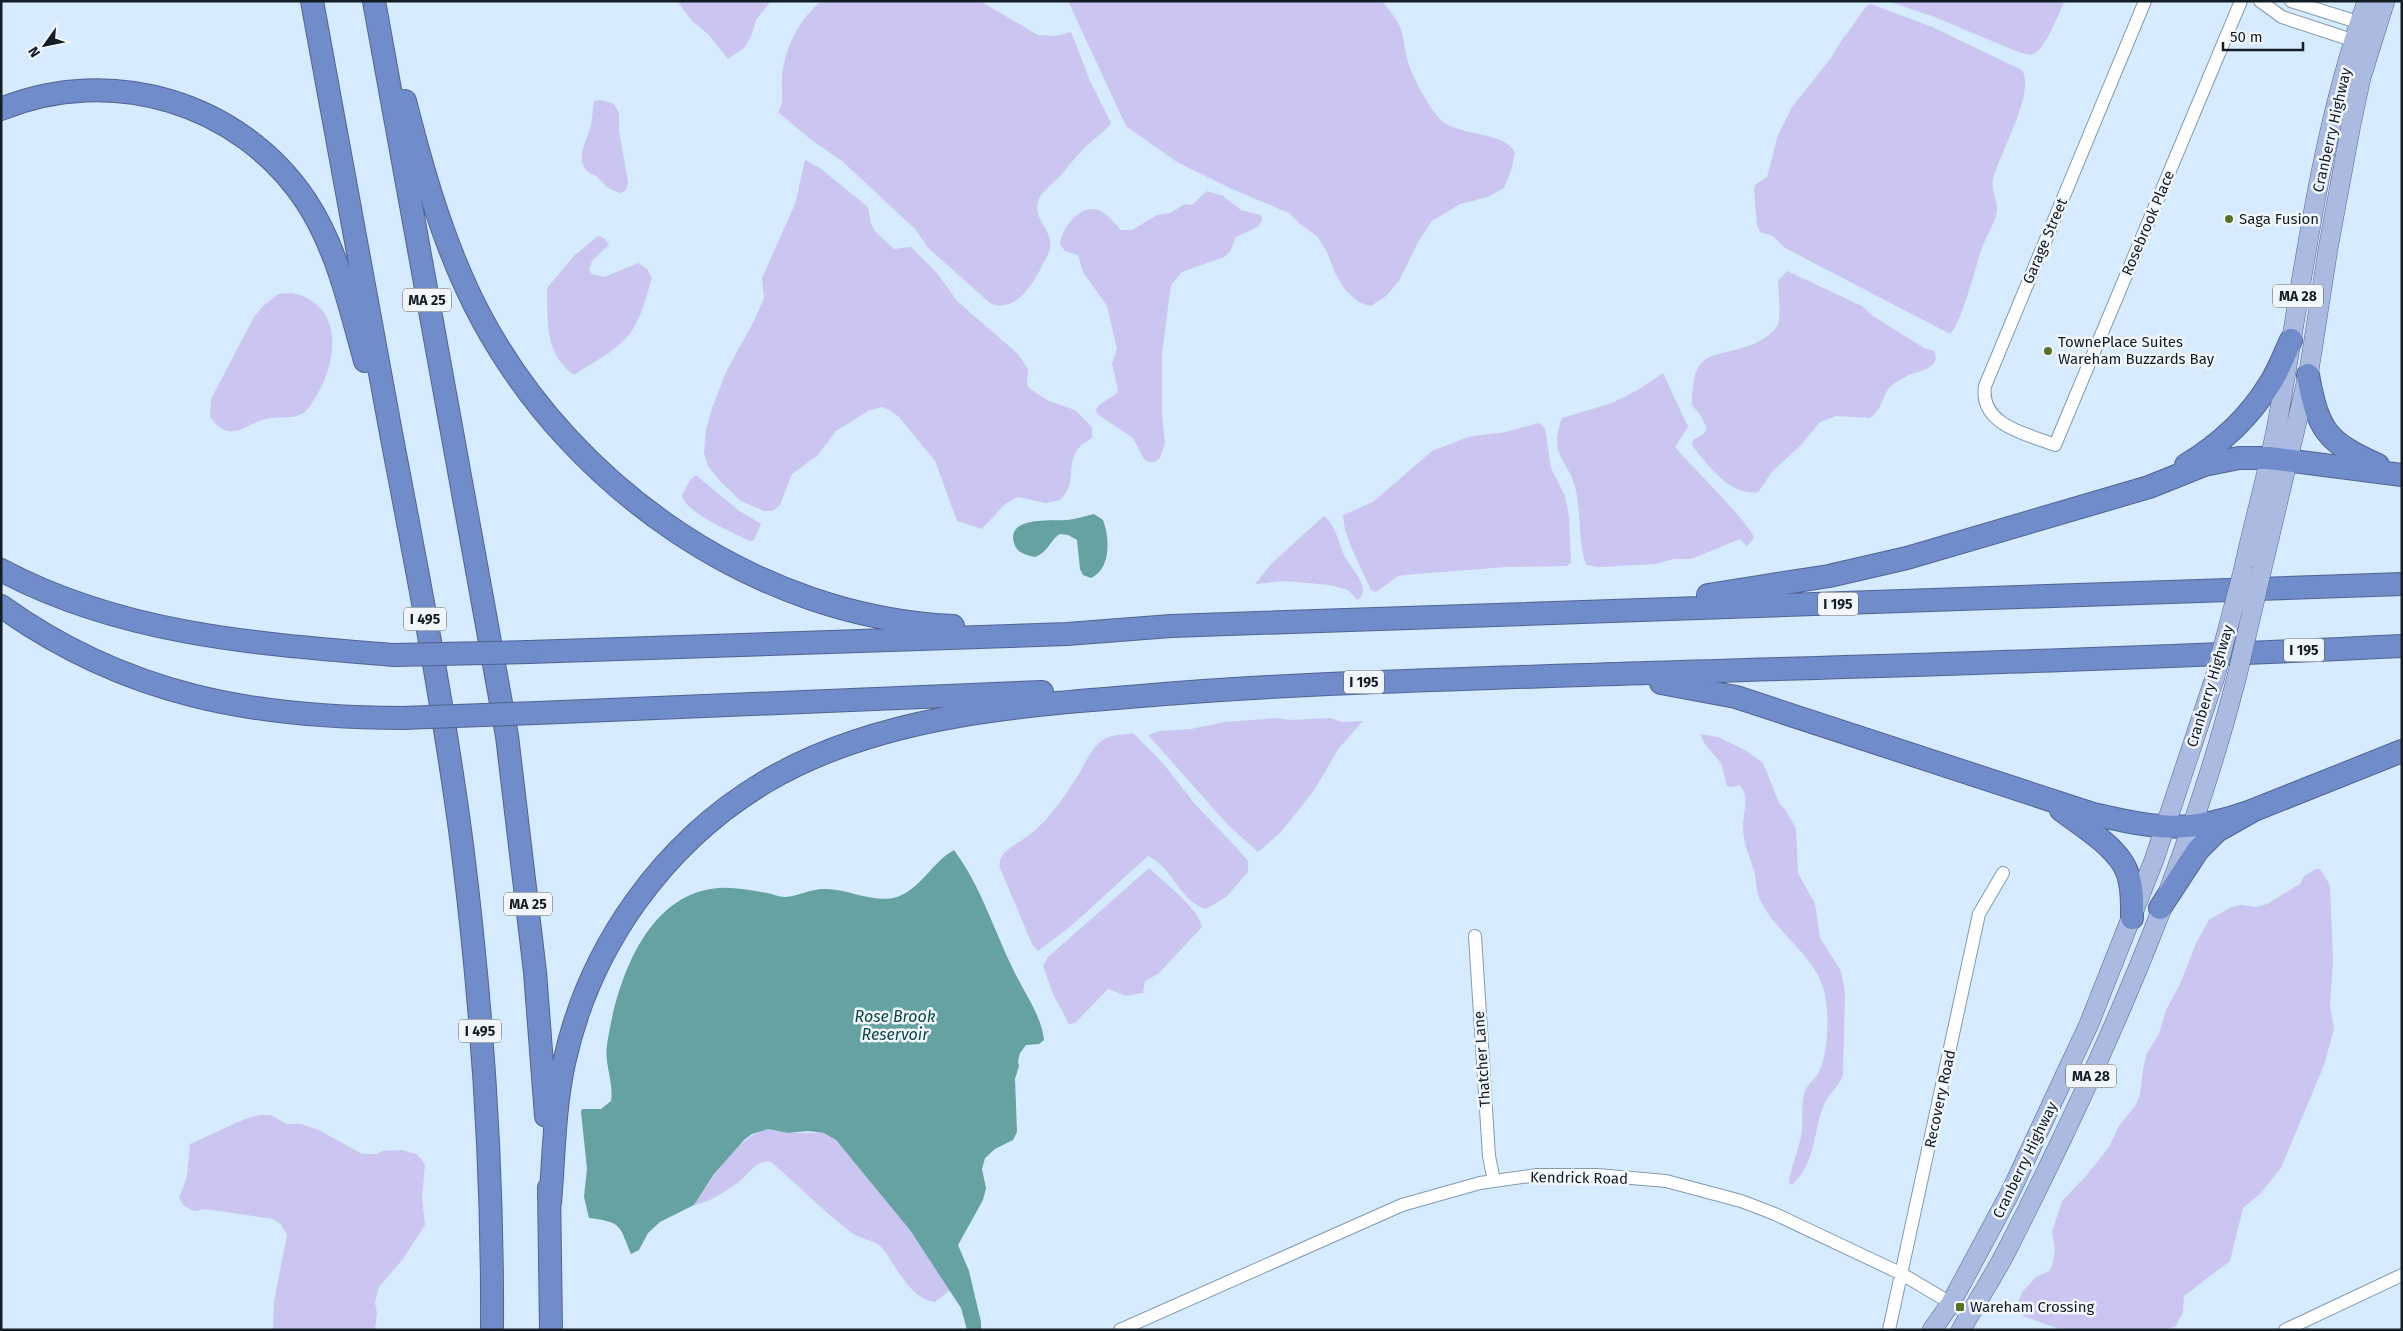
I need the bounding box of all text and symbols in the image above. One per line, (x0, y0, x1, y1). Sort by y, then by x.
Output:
north arrow (20, 20, 70, 70)
scale bar (2223, 20, 2303, 52)
text: 50 m (2230, 28, 2263, 46)
text: N (25, 43, 44, 60)
street label: Cranberry Highway (2309, 65, 2355, 194)
street label: Rosebrook Place (2118, 168, 2178, 278)
street label: Garage Street (2019, 195, 2071, 287)
place label: Saga Fusion (2239, 210, 2319, 228)
marker: Saga Fusion (2223, 213, 2235, 225)
road number: MA 28 (2273, 284, 2323, 308)
road number: MA 25 (403, 288, 451, 312)
place label: TownePlace Suites Wareham Buzzards Bay (2058, 333, 2215, 368)
marker: TownePlace Suites Wareham Buzzards Bay (2042, 345, 2054, 357)
road number: I 195 (1818, 592, 1858, 616)
road number: I 495 (404, 608, 446, 630)
street label: Cranberry Highway (2183, 622, 2237, 750)
road number: I 195 (2284, 638, 2324, 662)
road number: I 195 (1344, 670, 1384, 694)
road number: MA 25 (504, 892, 552, 916)
water label: Rose Brook Reservoir (855, 1007, 936, 1044)
street label: Thatcher Lane (1470, 1010, 1494, 1108)
road number: I 495 (459, 1019, 501, 1042)
street label: Recovery Road (1921, 1048, 1959, 1150)
road number: MA 28 (2066, 1064, 2116, 1088)
street label: Cranberry Highway (1989, 1098, 2061, 1221)
street label: Kendrick Road (1530, 1168, 1628, 1188)
place label: Wareham Crossing (1970, 1298, 2095, 1316)
marker: Wareham Crossing (1954, 1301, 1966, 1313)

